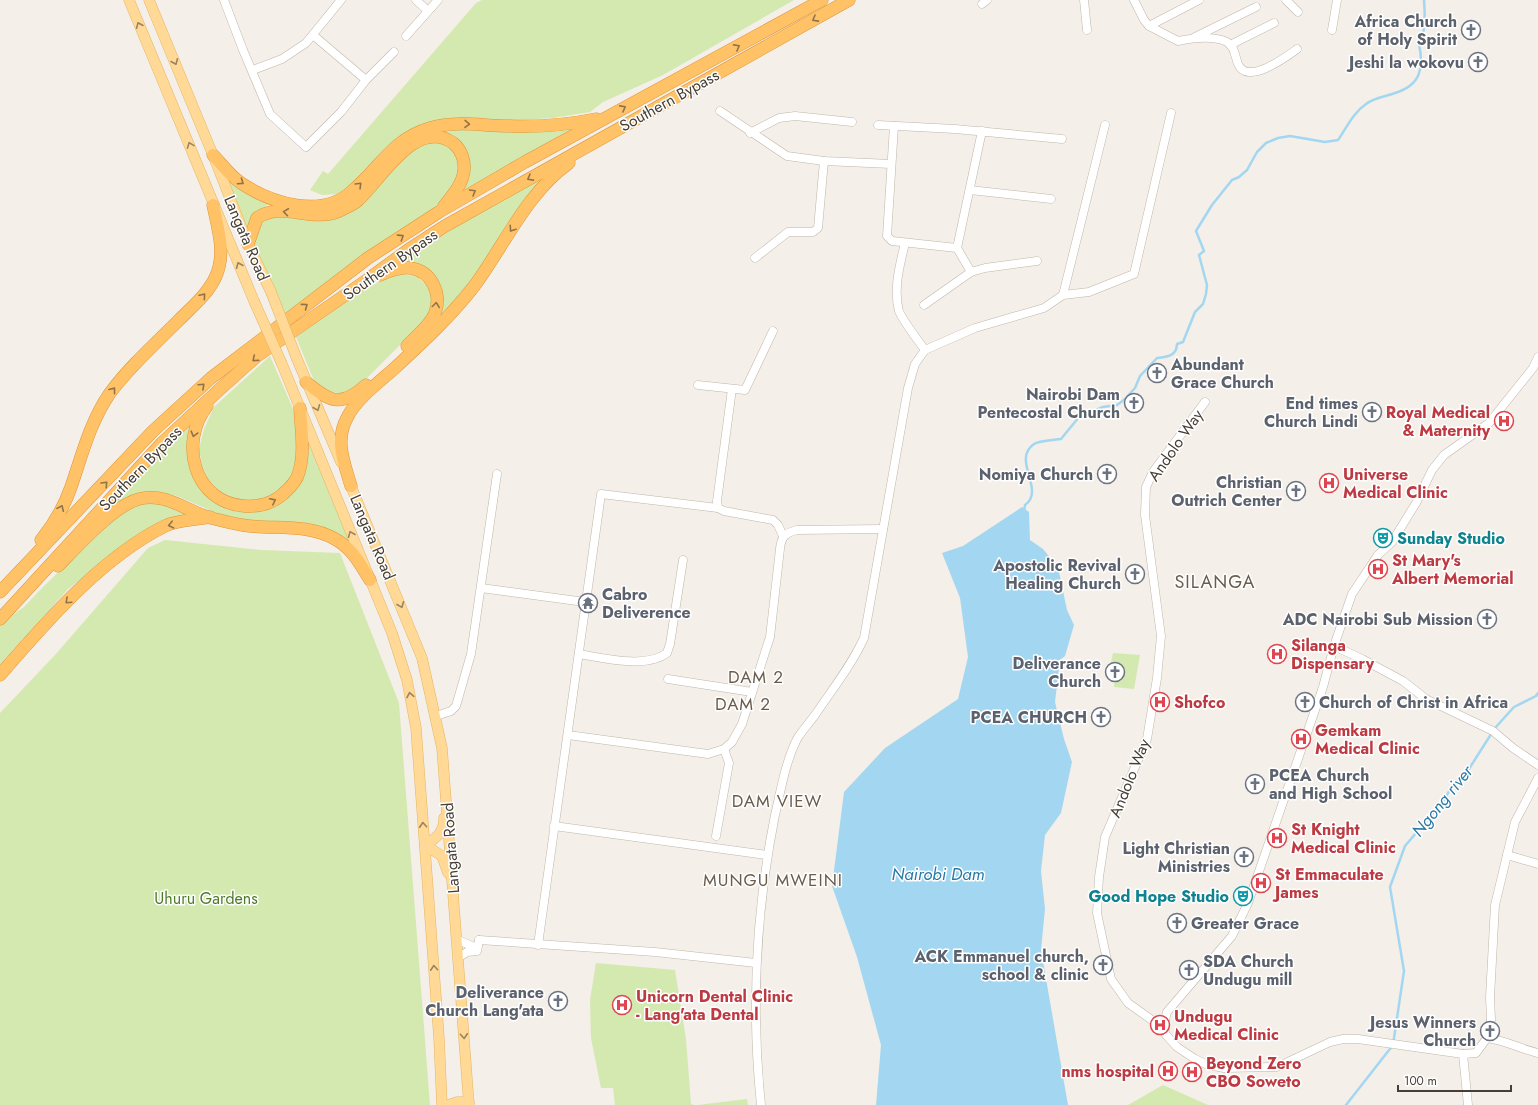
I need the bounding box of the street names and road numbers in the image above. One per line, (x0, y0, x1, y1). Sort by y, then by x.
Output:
street label: Southern Bypass (615, 64, 723, 137)
street label: Langata Road (218, 192, 275, 285)
street label: Southern Bypass (338, 223, 442, 306)
street label: Andolo Way (1142, 404, 1209, 486)
street label: Southern Bypass (94, 421, 187, 516)
street label: Langata Road (344, 491, 401, 584)
street label: Andolo Way (1103, 735, 1156, 821)
street label: Langata Road (436, 802, 465, 894)

